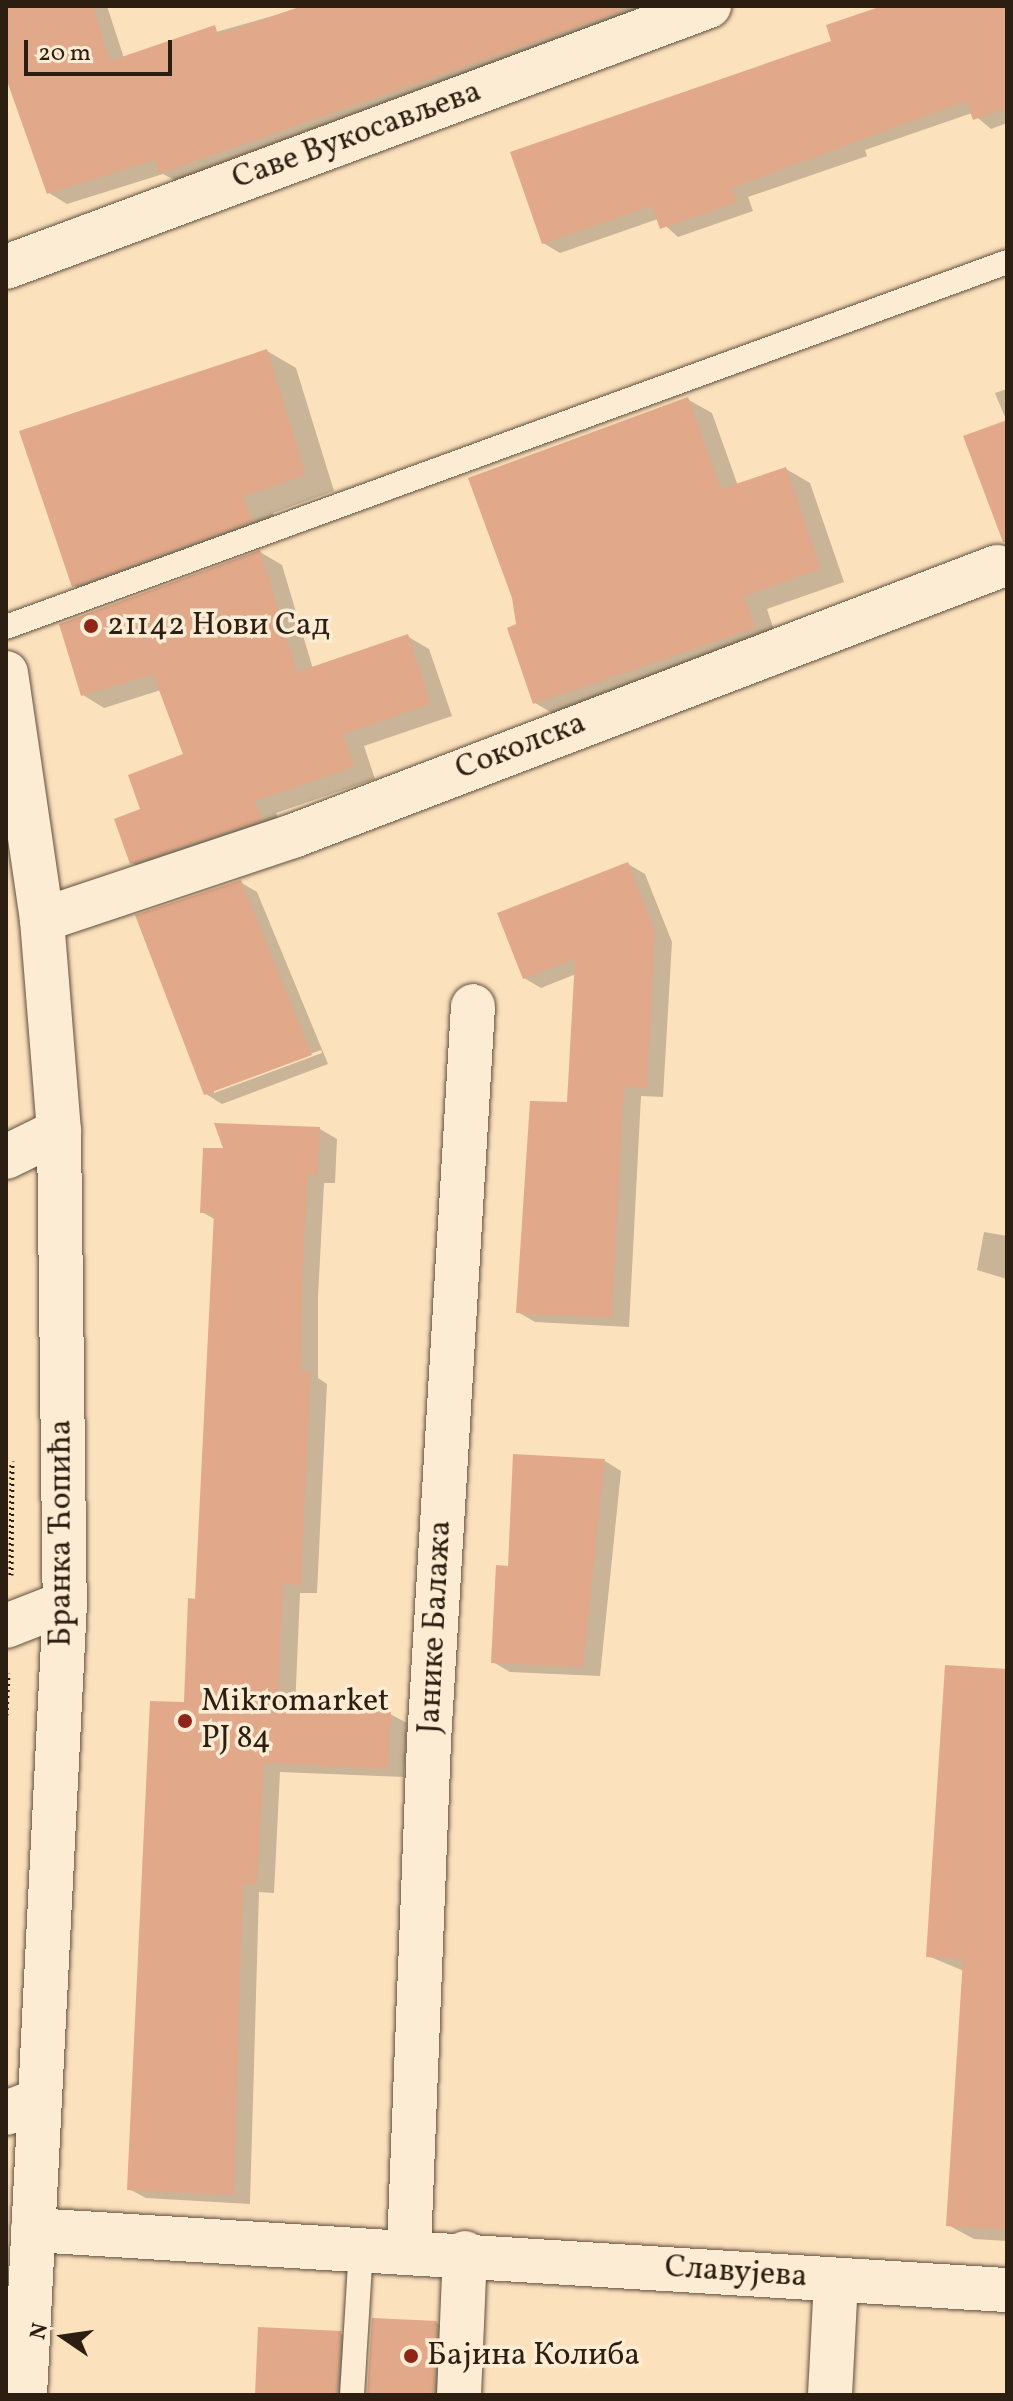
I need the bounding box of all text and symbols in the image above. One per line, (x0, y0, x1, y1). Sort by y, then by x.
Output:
scale bar (28, 24, 176, 74)
text: 20 m (38, 37, 91, 71)
street label: Саве Вукосављева (227, 73, 487, 199)
place label: 21142 Нови Сад (107, 607, 330, 645)
marker: 21142 Нови Сад (82, 617, 100, 635)
street label: Соколска (451, 705, 591, 789)
street label: Бранка Ћопића (43, 1419, 81, 1647)
street label: Јанике Балажа (411, 1519, 461, 1735)
place label: Mikromarket PJ 84 (201, 1684, 389, 1759)
marker: Mikromarket PJ 84 (176, 1712, 194, 1730)
street label: Славујева (663, 2249, 809, 2297)
north arrow (24, 2297, 104, 2377)
text: N (23, 2320, 57, 2343)
place label: Бајина Колиба (427, 2337, 640, 2375)
marker: Бајина Колиба (402, 2347, 420, 2365)

